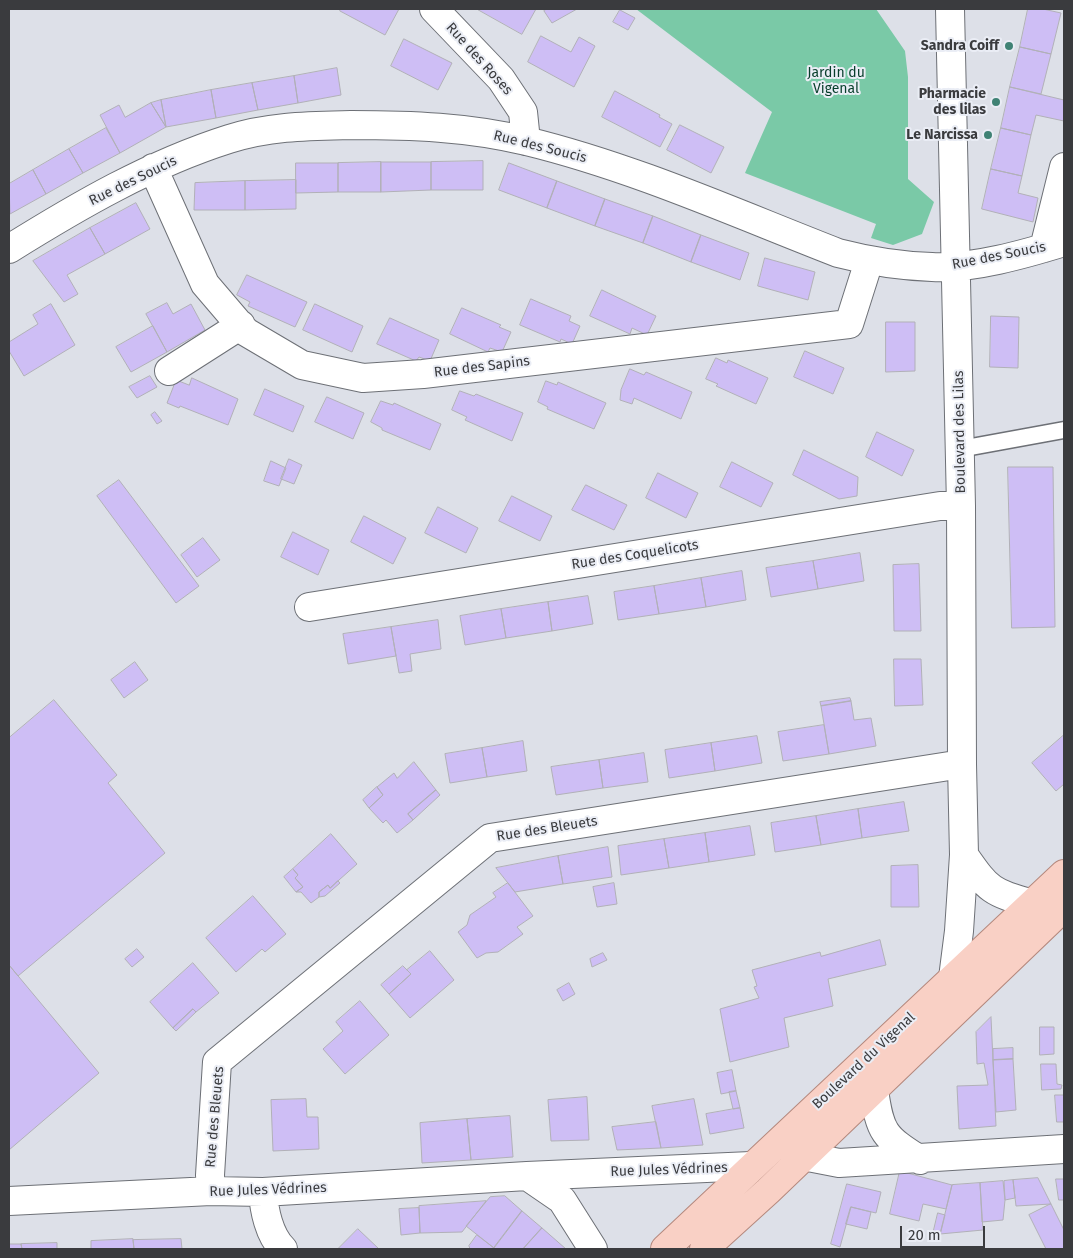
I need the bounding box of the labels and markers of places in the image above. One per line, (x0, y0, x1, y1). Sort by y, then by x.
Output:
place label: Sandra Coiff (921, 38, 999, 54)
marker: Sandra Coiff (1003, 40, 1015, 52)
place label: Pharmacie des lilas (919, 86, 986, 118)
marker: Pharmacie des lilas (990, 96, 1002, 108)
place label: Le Narcissa (906, 127, 978, 143)
marker: Le Narcissa (982, 129, 994, 141)

